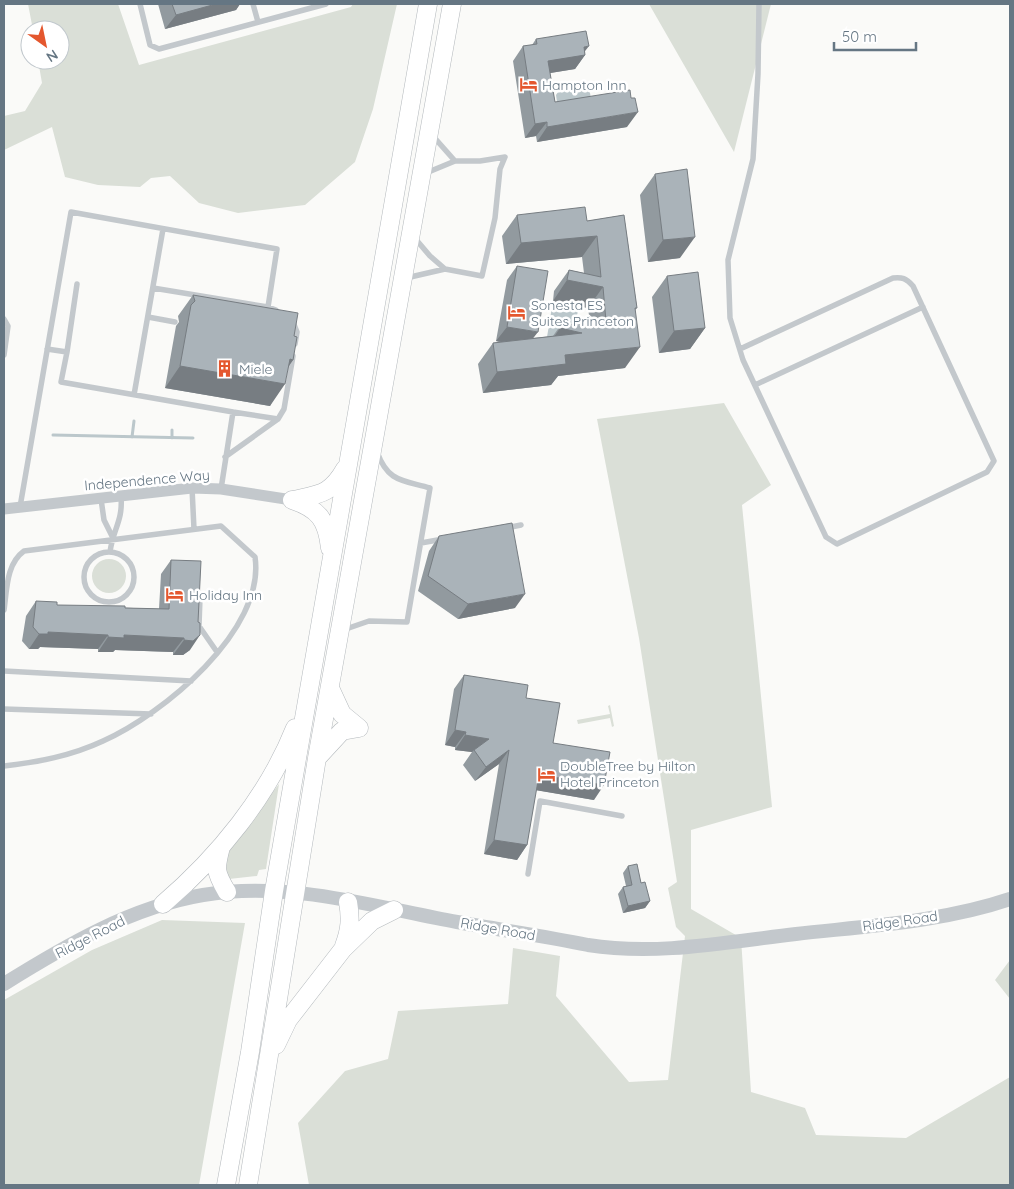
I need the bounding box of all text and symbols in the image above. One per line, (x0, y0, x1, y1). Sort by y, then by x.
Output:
north arrow (20, 20, 70, 70)
scale bar (834, 20, 916, 52)
text: 50 m (842, 27, 877, 46)
text: N (43, 46, 61, 66)
hotel icon: Hampton Inn (518, 75, 538, 95)
place label: Hampton Inn (542, 76, 627, 94)
place label: Sonesta ES Suites Princeton (531, 296, 634, 330)
hotel icon: Sonesta ES Suites Princeton (507, 303, 527, 323)
building icon: Miele (215, 359, 235, 379)
place label: Miele (239, 360, 273, 378)
street label: Independence Way (84, 466, 210, 494)
hotel icon: Holiday Inn (165, 585, 185, 605)
place label: Holiday Inn (189, 586, 262, 604)
place label: DoubleTree by Hilton Hotel Princeton (560, 757, 696, 791)
hotel icon: DoubleTree by Hilton Hotel Princeton (536, 764, 556, 784)
street label: Ridge Road (861, 907, 939, 935)
street label: Ridge Road (52, 912, 128, 962)
street label: Ridge Road (459, 914, 537, 944)

